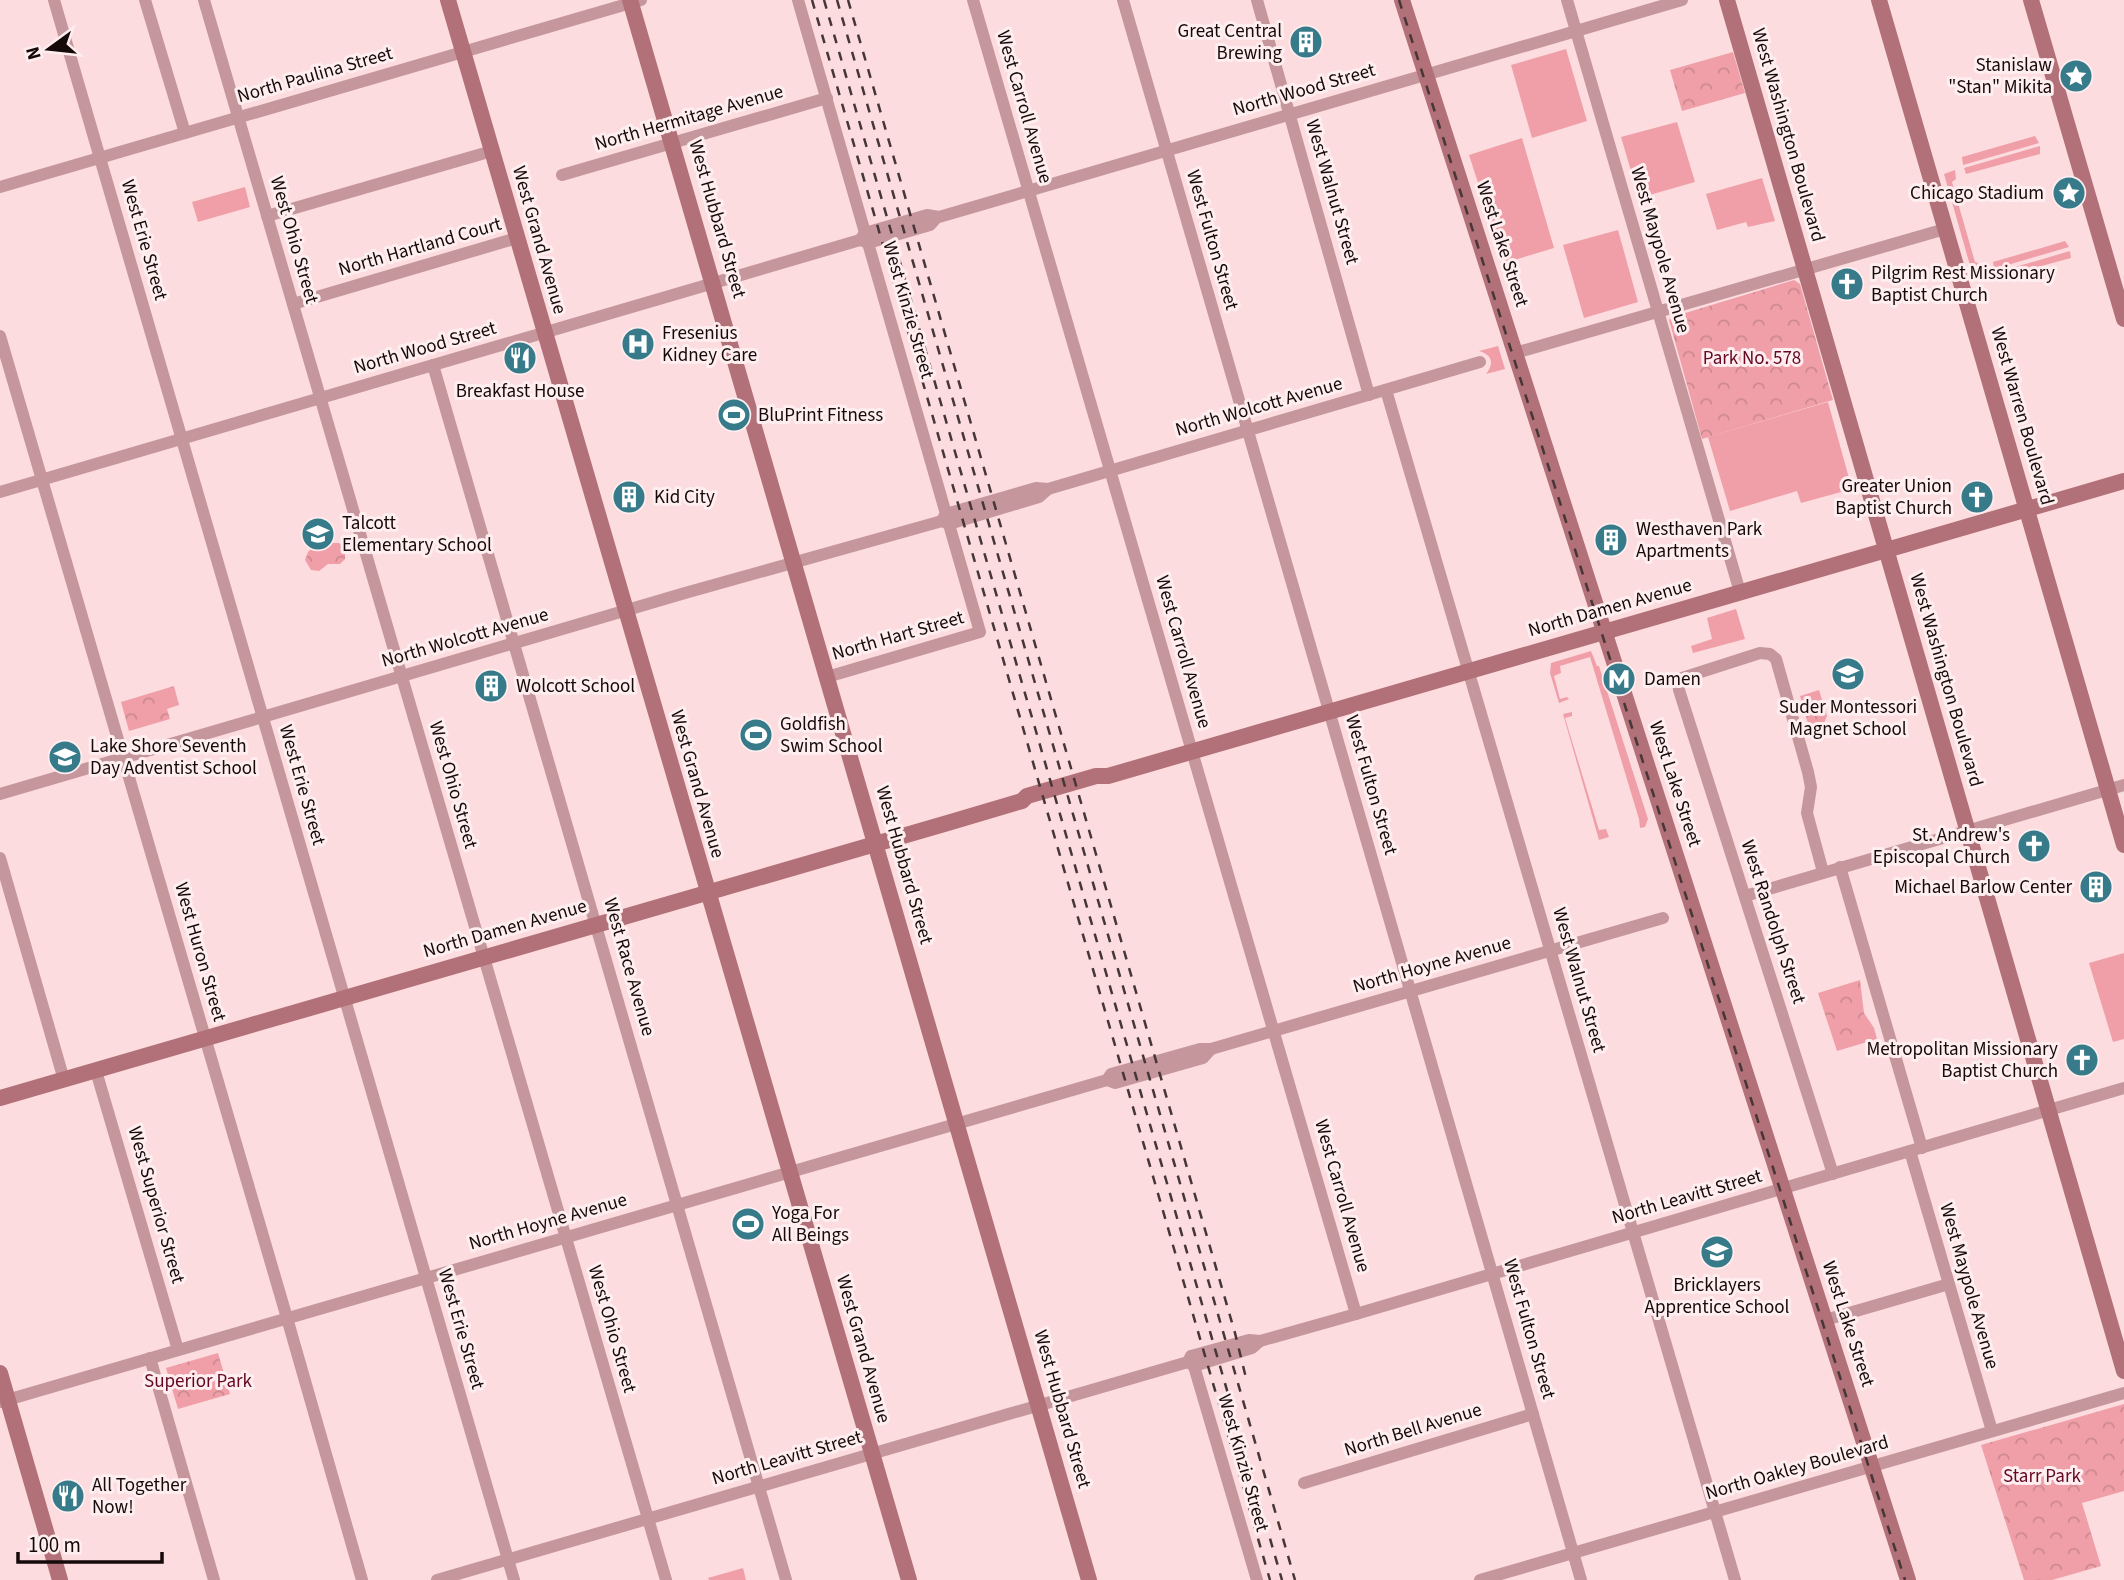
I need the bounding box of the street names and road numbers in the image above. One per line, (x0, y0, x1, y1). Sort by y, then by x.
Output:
street label: West Washington Boulevard (1745, 25, 1831, 245)
street label: West Carroll Avenue (989, 27, 1059, 187)
street label: North Paulina Street (234, 40, 396, 110)
street label: North Wood Street (1230, 57, 1379, 123)
street label: North Hermitage Avenue (591, 78, 787, 158)
street label: West Walnut Street (1298, 116, 1366, 268)
street label: West Hubbard Street (681, 137, 753, 302)
street label: West Grand Avenue (505, 163, 573, 317)
street label: West Maypole Avenue (1623, 164, 1697, 336)
street label: West Fulton Street (1179, 167, 1245, 314)
street label: West Ohio Street (263, 173, 325, 307)
street label: West Erie Street (114, 177, 174, 304)
street label: West Lake Street (1469, 178, 1535, 311)
street label: North Hartland Court (335, 211, 505, 283)
street label: West Kinzie Street (875, 238, 941, 382)
street label: North Wood Street (351, 315, 500, 381)
street label: West Warren Boulevard (1984, 324, 2060, 508)
street label: North Wolcott Avenue (1172, 370, 1346, 444)
street label: West Washington Boulevard (1903, 570, 1989, 790)
street label: West Carroll Avenue (1148, 572, 1218, 732)
street label: North Damen Avenue (1525, 572, 1695, 644)
street label: North Wolcott Avenue (378, 601, 552, 675)
street label: North Hart Street (829, 604, 968, 668)
street label: West Grand Avenue (663, 707, 731, 861)
street label: West Fulton Street (1338, 712, 1404, 859)
street label: West Ohio Street (422, 718, 484, 852)
street label: West Lake Street (1642, 718, 1708, 851)
street label: West Erie Street (272, 722, 332, 849)
street label: West Hubbard Street (868, 783, 940, 948)
street label: West Randolph Street (1734, 837, 1812, 1008)
street label: West Huron Street (167, 879, 233, 1025)
street label: North Damen Avenue (420, 893, 590, 965)
street label: West Race Avenue (596, 895, 662, 1039)
street label: West Walnut Street (1545, 904, 1613, 1056)
street label: North Hoyne Avenue (1350, 930, 1514, 1000)
street label: West Carroll Avenue (1307, 1116, 1377, 1276)
street label: West Superior Street (121, 1123, 191, 1287)
street label: North Leavitt Street (1609, 1163, 1766, 1231)
street label: North Hoyne Avenue (466, 1187, 630, 1257)
street label: West Maypole Avenue (1932, 1200, 2006, 1372)
street label: West Fulton Street (1496, 1256, 1562, 1403)
street label: West Lake Street (1815, 1258, 1881, 1391)
street label: West Ohio Street (581, 1262, 643, 1396)
street label: West Erie Street (431, 1266, 491, 1393)
street label: West Grand Avenue (829, 1272, 897, 1426)
street label: West Hubbard Street (1026, 1327, 1098, 1492)
street label: West Kinzie Street (1210, 1391, 1276, 1535)
street label: North Bell Avenue (1341, 1396, 1485, 1464)
street label: North Leavitt Street (709, 1424, 866, 1492)
street label: North Oakley Boulevard (1702, 1429, 1892, 1507)

